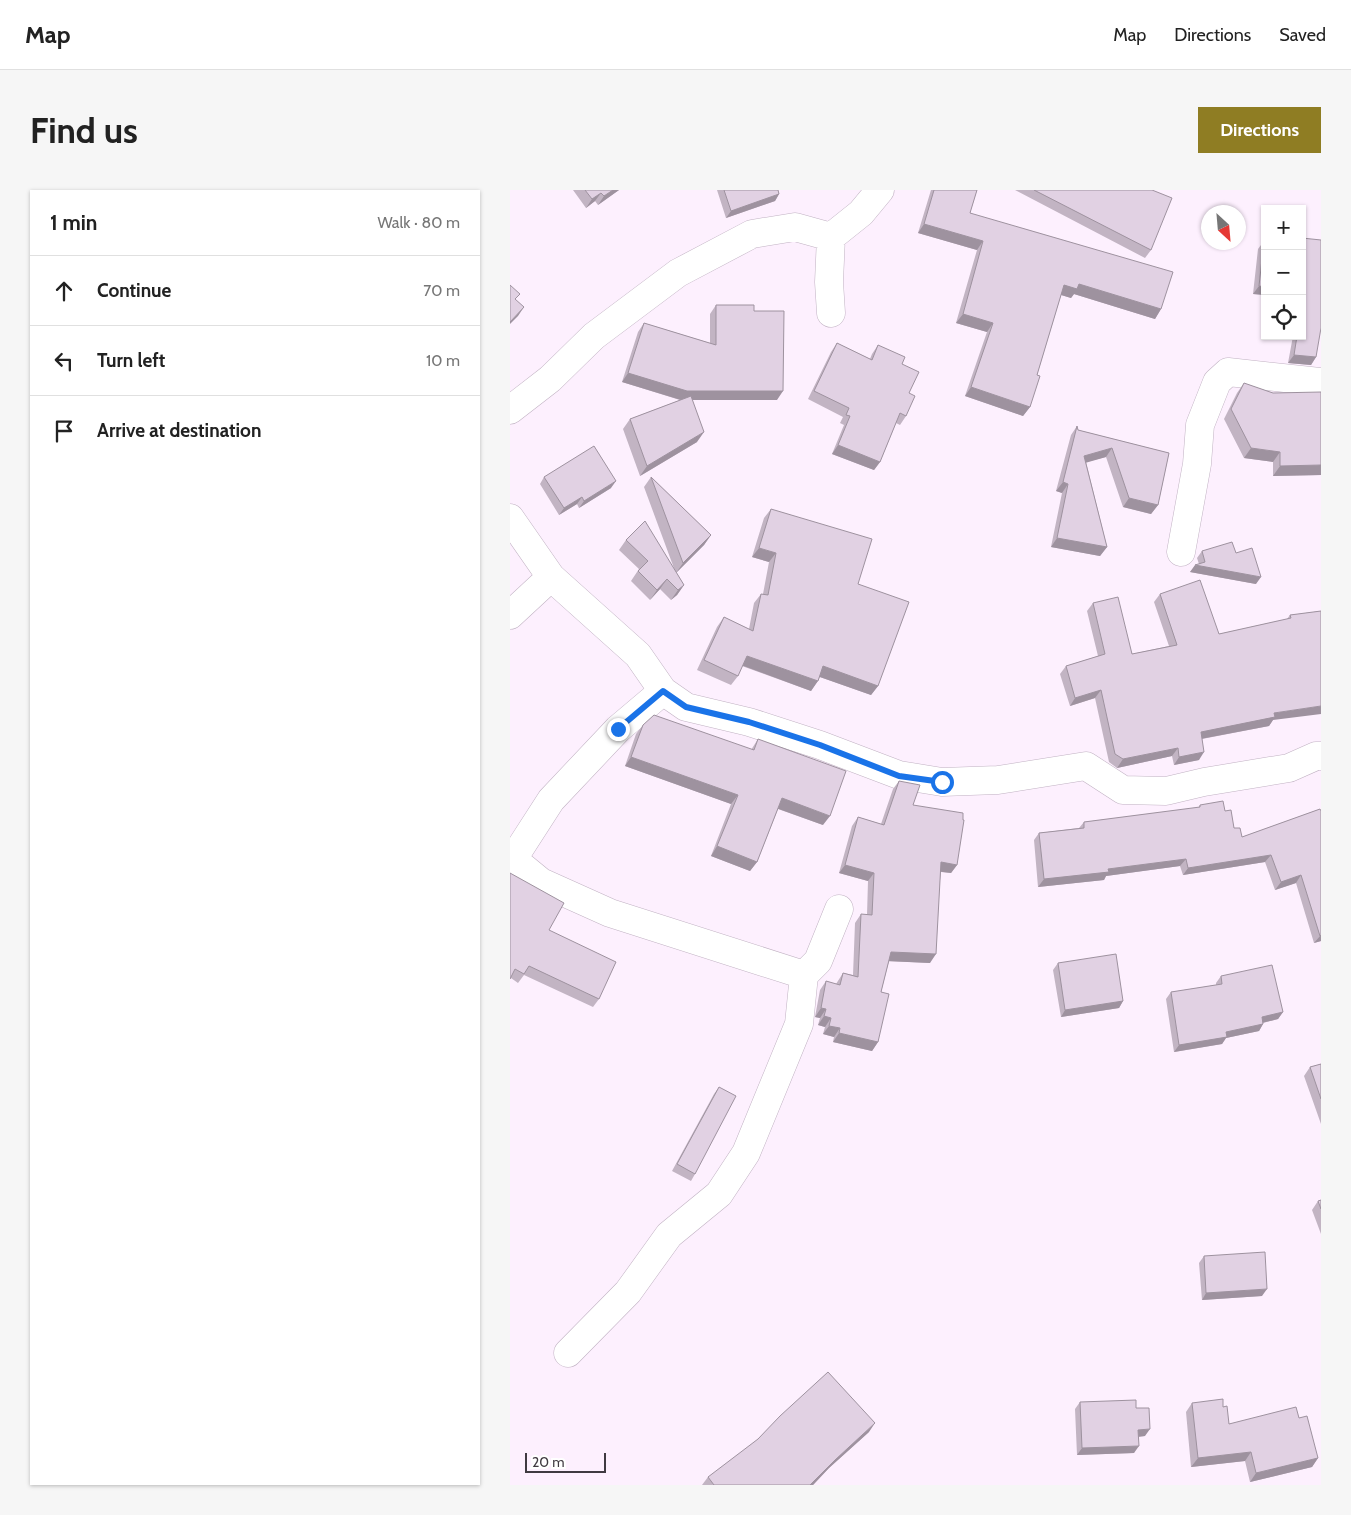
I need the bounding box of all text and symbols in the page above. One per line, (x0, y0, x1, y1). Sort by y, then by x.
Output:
text: Map (25, 20, 71, 49)
text: Map (1113, 24, 1146, 46)
text: Directions (1174, 24, 1251, 46)
text: Saved (1279, 24, 1326, 46)
button: Directions (1198, 107, 1321, 153)
text: Find us (30, 109, 138, 152)
north arrow (1201, 205, 1246, 250)
map controls (1261, 205, 1306, 340)
button: + (1261, 205, 1306, 250)
text: 1 min (50, 210, 97, 235)
text: Walk · 80 m (377, 213, 460, 232)
button: − (1261, 250, 1306, 295)
icon: ahead (50, 277, 78, 305)
text: Continue (97, 279, 171, 302)
text: 70 m (423, 281, 460, 300)
button: locate (1261, 295, 1306, 340)
icon: left (50, 347, 78, 375)
text: Turn left (97, 349, 165, 372)
text: 10 m (426, 351, 460, 370)
icon: arrive (50, 417, 78, 445)
text: Arrive at destination (97, 419, 261, 442)
route end (607, 718, 630, 741)
route start (931, 771, 954, 794)
scale bar (525, 1450, 606, 1473)
text: 20 m (532, 1453, 565, 1471)

